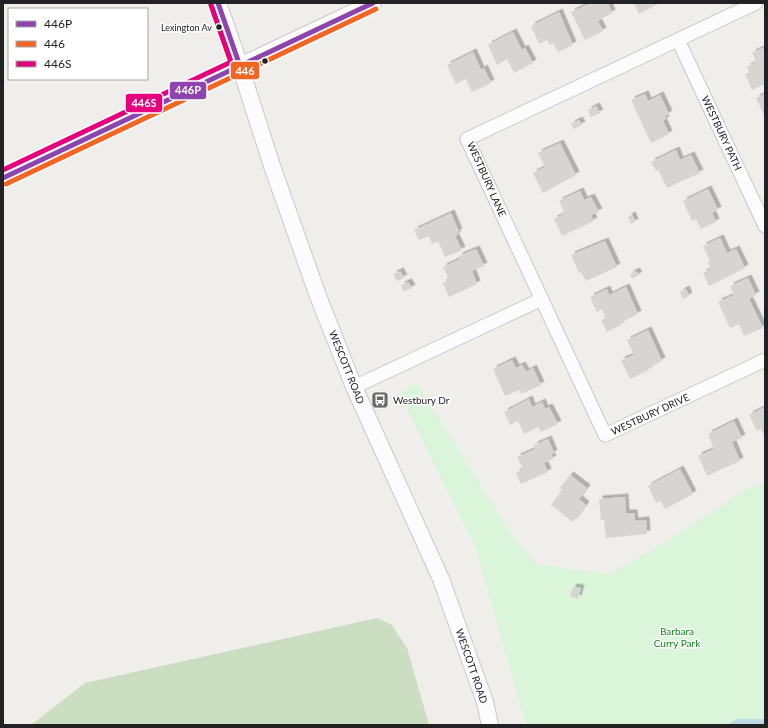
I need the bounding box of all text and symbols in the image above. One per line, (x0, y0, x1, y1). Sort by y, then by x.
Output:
legend (8, 8, 148, 80)
text: 446P (44, 16, 72, 31)
place label: Lexington Av (161, 22, 212, 33)
marker: Lexington Av (214, 22, 224, 32)
text: 446 (44, 36, 65, 51)
text: 446S (44, 56, 71, 71)
unlabelled marker (260, 56, 270, 66)
line badge: 446 (230, 61, 260, 80)
text: 446 (235, 64, 255, 77)
line badge: 446P (169, 81, 207, 100)
text: 446P (175, 83, 201, 96)
line badge: 446S (125, 93, 163, 113)
street label: WESTBURY PATH (699, 94, 745, 172)
text: 446S (131, 96, 157, 109)
street label: WESTBURY LANE (465, 140, 509, 219)
street label: WESCOTT ROAD (327, 328, 367, 406)
bus stop icon: Westbury Dr (370, 390, 390, 410)
street label: WESTBURY DRIVE (609, 391, 691, 437)
place label: Westbury Dr (393, 394, 450, 406)
park label: Barbara Curry Park (654, 625, 701, 649)
street label: WESCOTT ROAD (454, 627, 491, 705)

